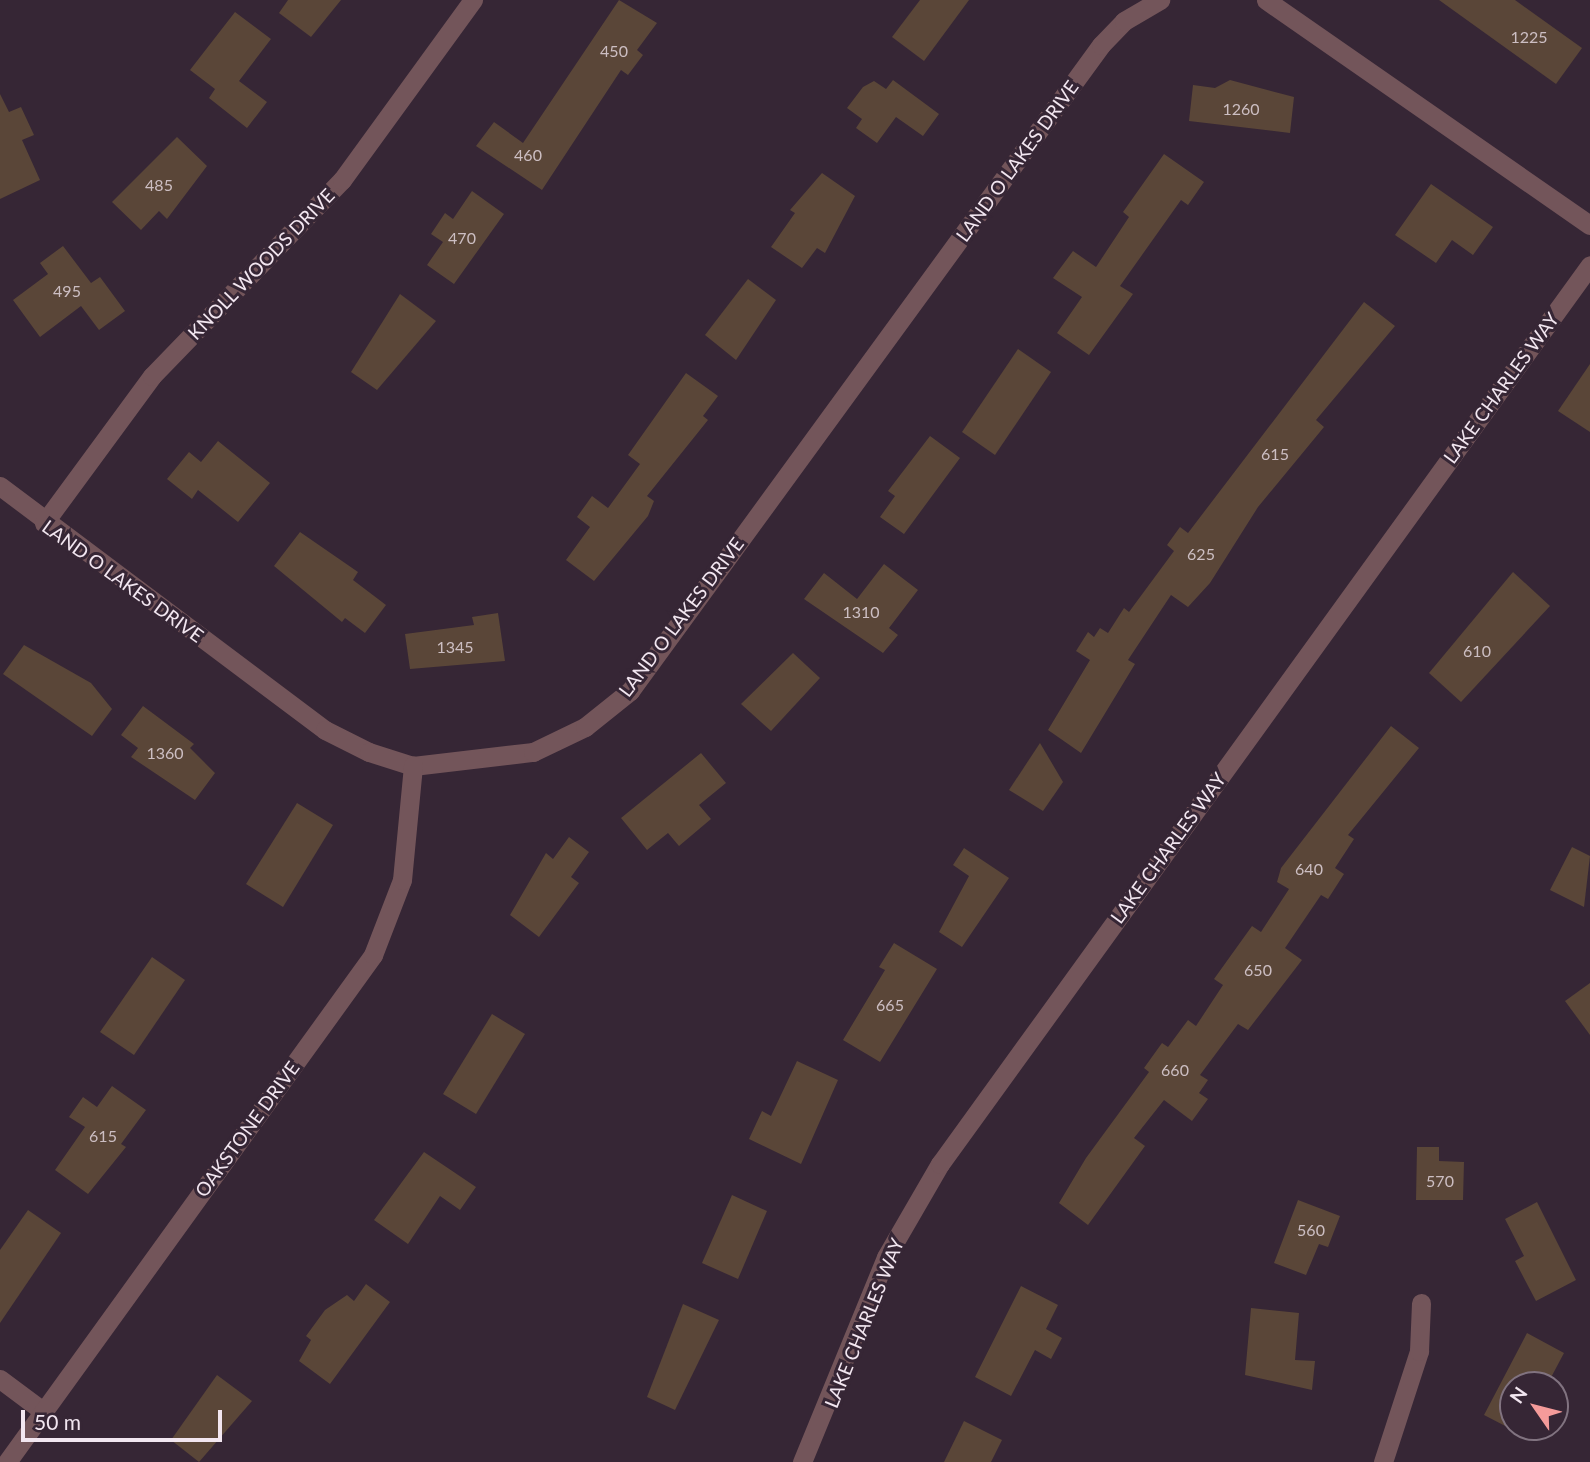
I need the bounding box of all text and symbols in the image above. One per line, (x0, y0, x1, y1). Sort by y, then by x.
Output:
house number: 1225 (1510, 27, 1548, 47)
house number: 450 (600, 41, 628, 61)
street label: LAND O LAKES DRIVE (951, 76, 1083, 246)
house number: 1260 (1222, 99, 1260, 119)
house number: 460 (514, 145, 542, 165)
house number: 485 (145, 175, 173, 195)
street label: KNOLL WOODS DRIVE (183, 184, 339, 344)
house number: 470 (448, 228, 476, 248)
house number: 495 (53, 281, 81, 301)
street label: LAKE CHARLES WAY (1439, 308, 1563, 468)
house number: 615 (1261, 444, 1289, 464)
street label: LAND O LAKES DRIVE (38, 515, 208, 647)
street label: LAND O LAKES DRIVE (614, 533, 748, 701)
house number: 625 (1187, 544, 1215, 564)
house number: 1310 (842, 602, 880, 622)
house number: 1345 (436, 637, 474, 657)
house number: 610 (1463, 641, 1491, 661)
house number: 1360 (146, 743, 184, 763)
street label: LAKE CHARLES WAY (1106, 768, 1230, 928)
house number: 640 (1295, 859, 1323, 879)
house number: 650 (1244, 960, 1272, 980)
house number: 665 (876, 995, 904, 1015)
street label: OAKSTONE DRIVE (190, 1057, 304, 1201)
house number: 660 (1161, 1060, 1189, 1080)
house number: 615 (89, 1126, 117, 1146)
house number: 570 (1426, 1171, 1454, 1191)
house number: 560 (1297, 1220, 1325, 1240)
street label: LAKE CHARLES WAY (819, 1235, 909, 1411)
north arrow (1499, 1371, 1569, 1441)
text: N (1504, 1382, 1532, 1407)
scale bar (24, 1396, 226, 1440)
text: 50 m (34, 1409, 81, 1434)

